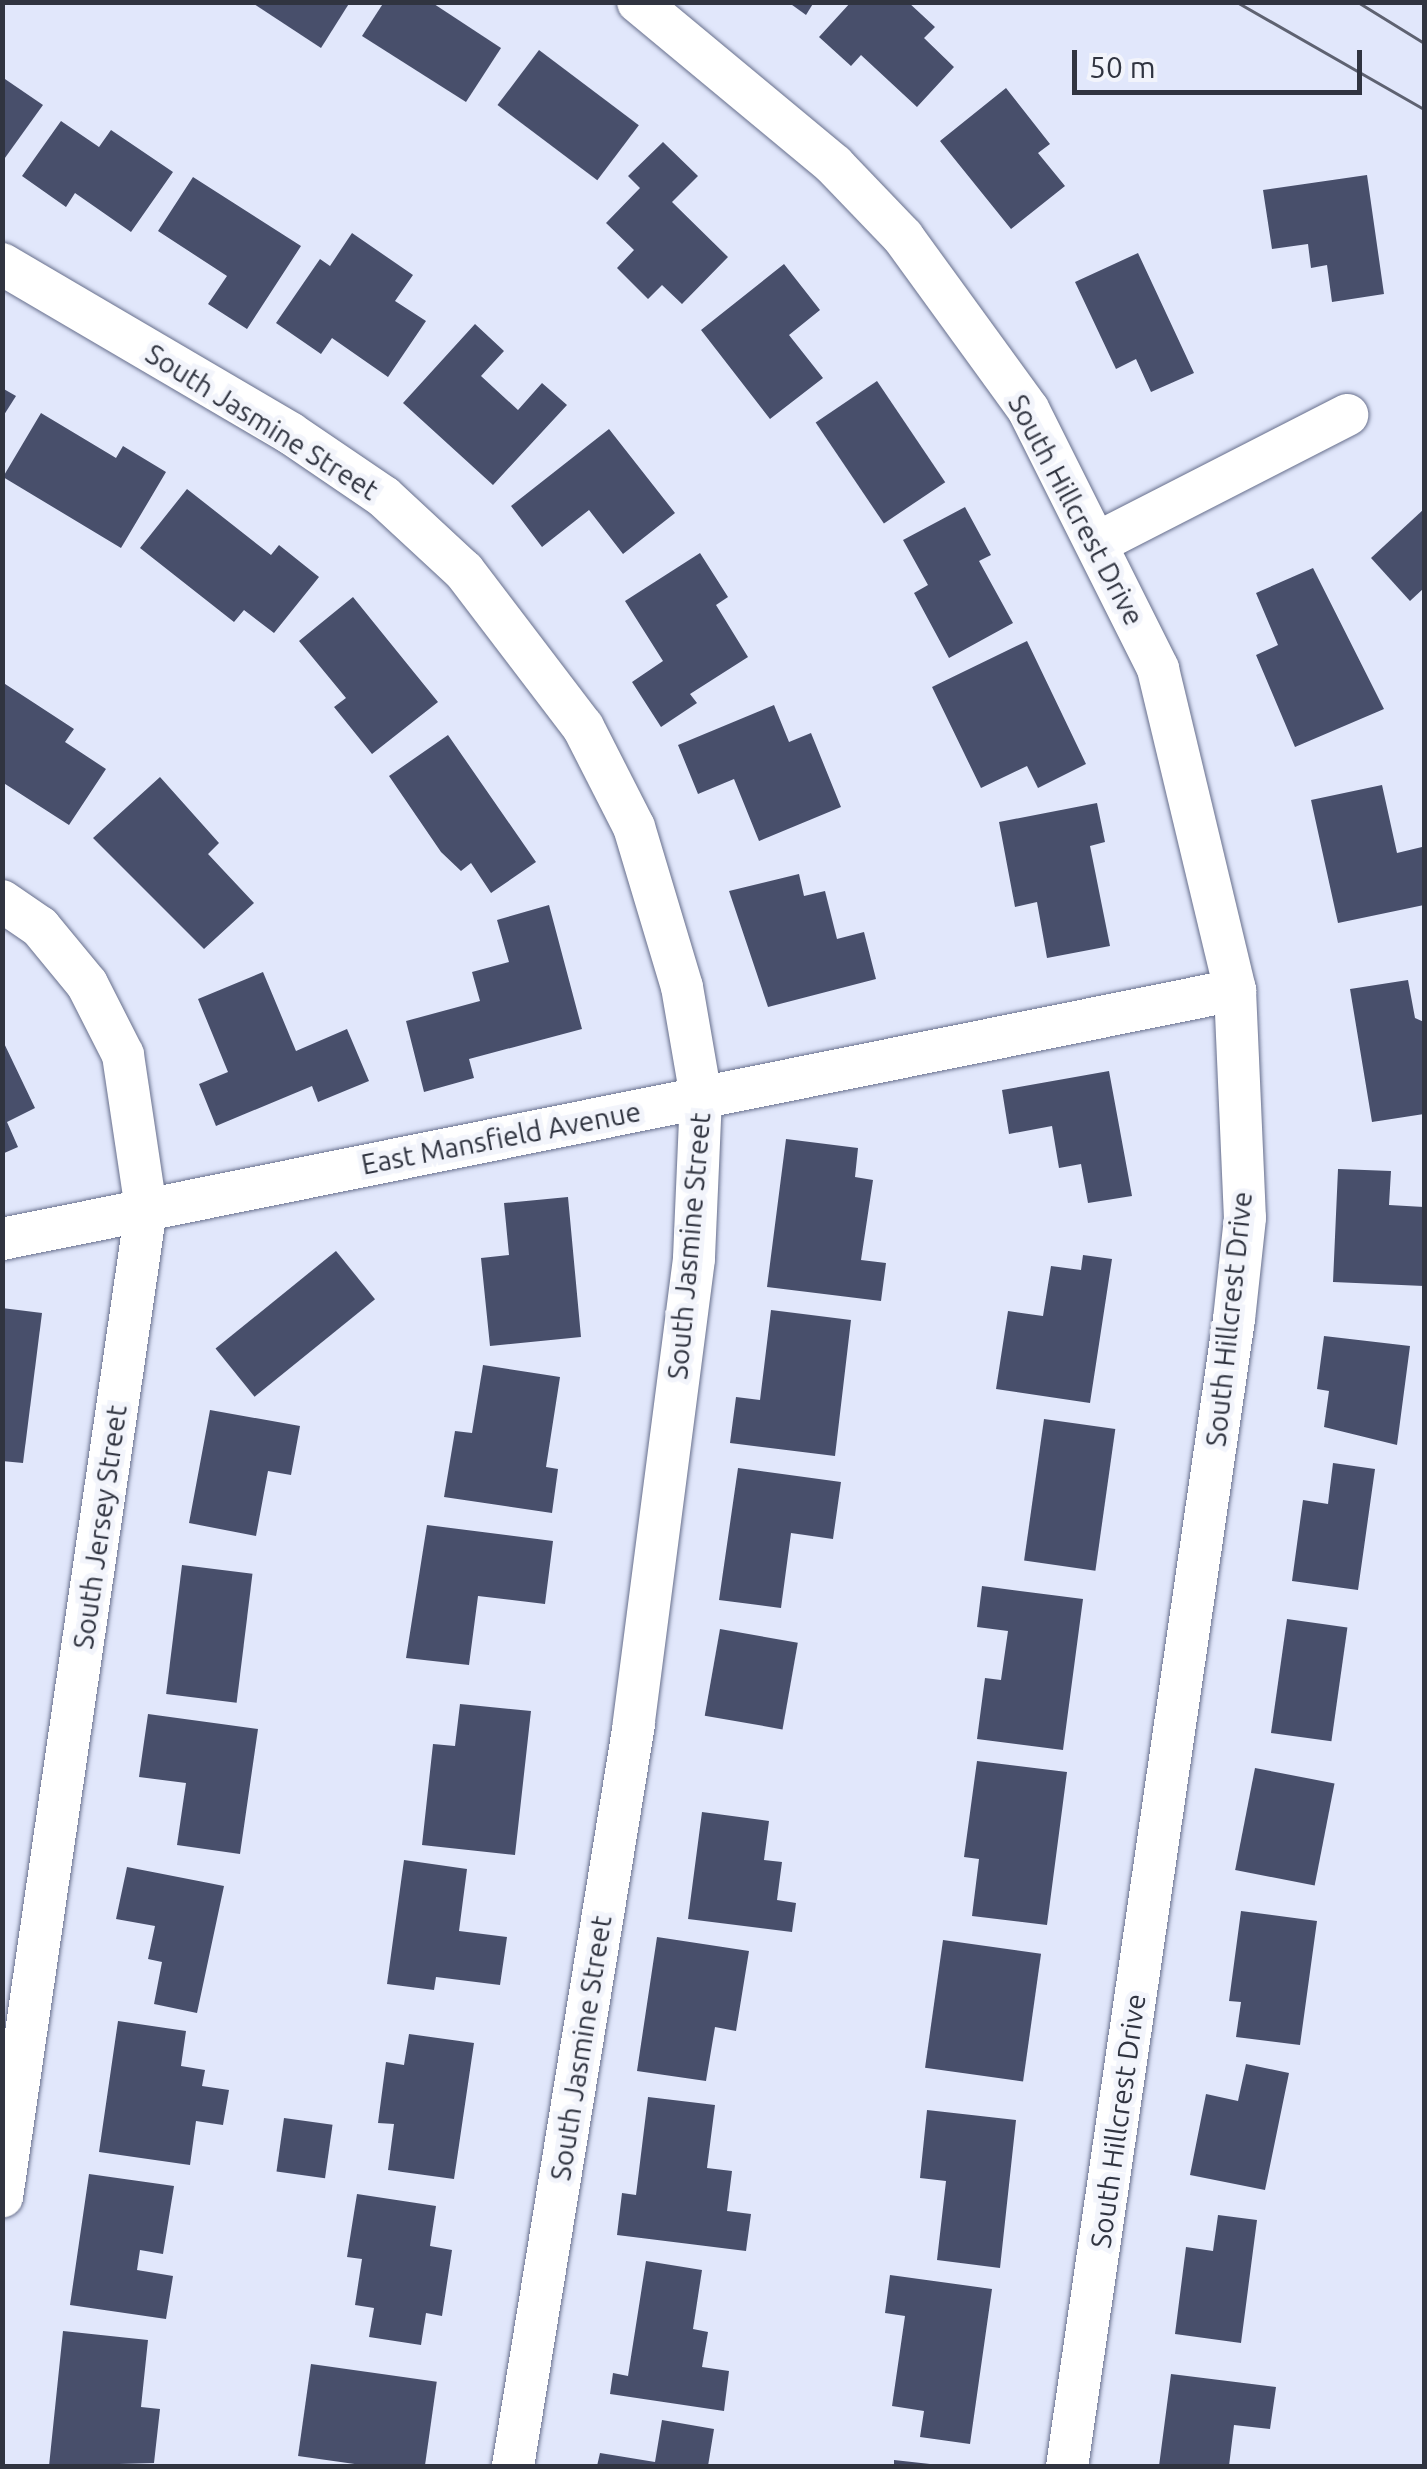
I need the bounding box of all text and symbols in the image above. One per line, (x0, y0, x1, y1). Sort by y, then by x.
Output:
scale bar (1077, 30, 1367, 92)
text: 50 m (1089, 50, 1156, 84)
street label: South Jasmine Street (140, 337, 384, 507)
street label: South Hillcrest Drive (1001, 389, 1151, 631)
street label: East Mansfield Avenue (358, 1094, 644, 1182)
street label: South Jasmine Street (661, 1111, 717, 1381)
street label: South Hillcrest Drive (1199, 1190, 1259, 1448)
street label: South Jersey Street (66, 1403, 134, 1651)
street label: South Jasmine Street (543, 1913, 619, 2183)
street label: South Hillcrest Drive (1084, 1992, 1152, 2250)

